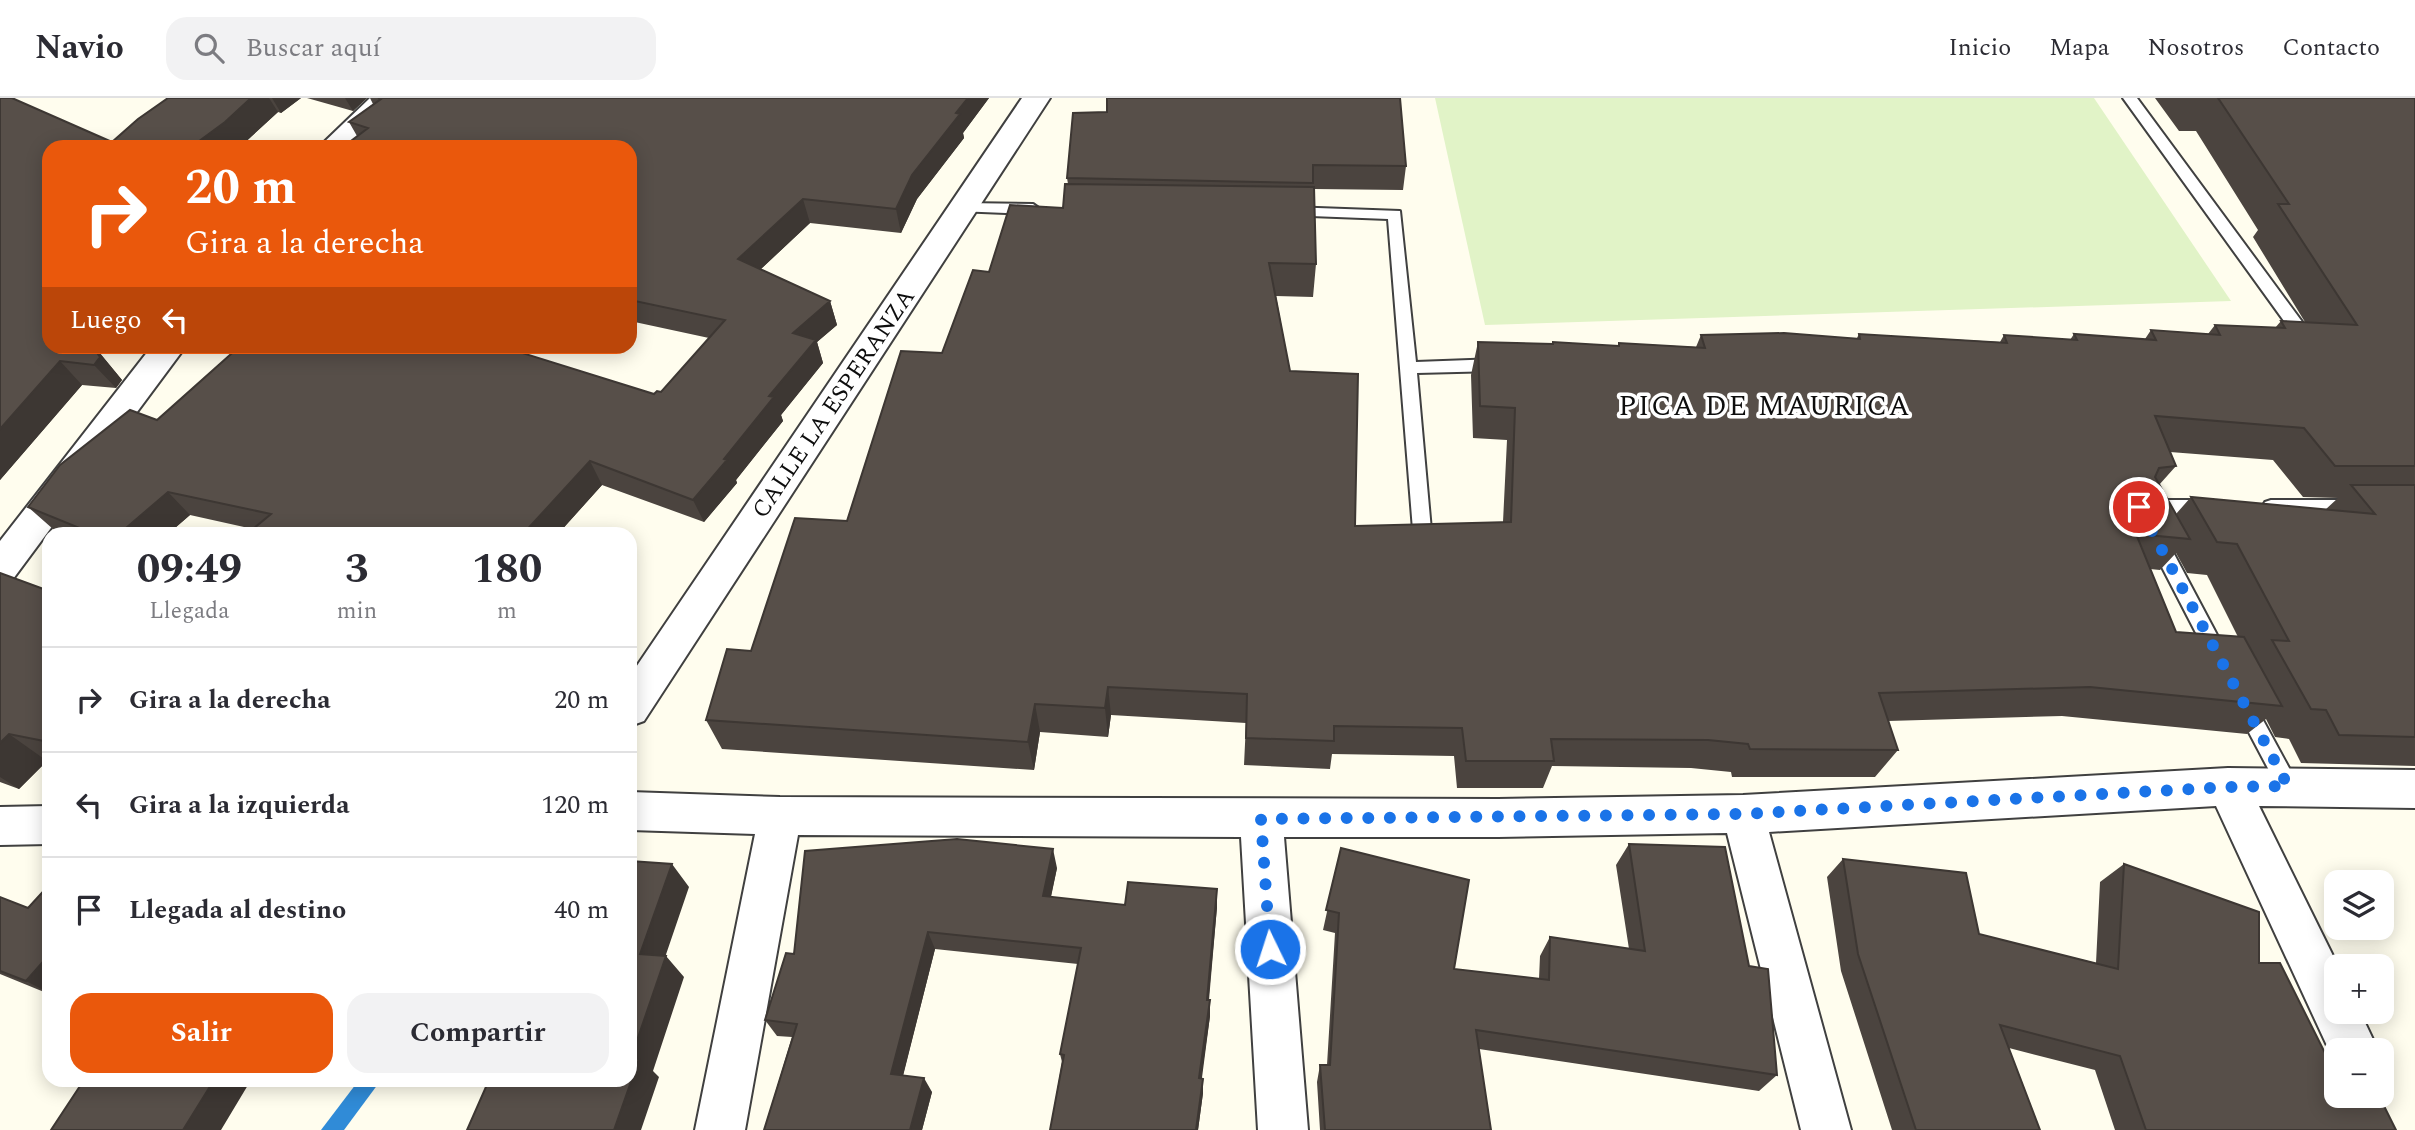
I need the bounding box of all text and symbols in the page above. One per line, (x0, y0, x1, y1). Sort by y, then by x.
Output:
search box (166, 17, 656, 80)
text: Navio (35, 23, 124, 73)
text: Buscar aquí (246, 28, 381, 68)
icon: search (190, 29, 228, 67)
text: Inicio (1948, 30, 2011, 66)
text: Mapa (2049, 30, 2109, 66)
text: Nosotros (2147, 30, 2244, 66)
text: Contacto (2282, 30, 2380, 66)
text: 20 m (185, 151, 296, 226)
icon: right (70, 168, 161, 259)
text: Gira a la derecha (185, 219, 424, 268)
street label: CALLE LA ESPERANZA (743, 281, 924, 526)
text: Luego (70, 300, 142, 340)
icon: left (156, 301, 194, 339)
district label: PICA DE MAURICA (1618, 385, 1912, 428)
pin (2109, 477, 2169, 537)
icon: arrive (2120, 488, 2158, 526)
text: 09:49 (137, 538, 242, 601)
text: 3 (345, 538, 369, 601)
text: 180 (472, 538, 542, 601)
text: Llegada (149, 594, 229, 629)
text: min (337, 594, 377, 629)
text: m (497, 594, 517, 629)
text: Gira a la derecha (129, 680, 331, 720)
text: 20 m (554, 680, 609, 720)
icon: right (70, 681, 108, 719)
text: Gira a la izquierda (129, 785, 350, 825)
text: 120 m (541, 785, 609, 825)
icon: left (70, 786, 108, 824)
map controls (2324, 870, 2394, 1108)
button: layers (2324, 870, 2394, 940)
text: Llegada al destino (129, 890, 346, 930)
text: 40 m (554, 890, 609, 930)
icon: arrive (70, 891, 108, 929)
position arrow (1233, 912, 1307, 986)
button: + (2324, 954, 2394, 1024)
button: Salir (70, 993, 333, 1073)
button: Compartir (347, 993, 609, 1073)
button: − (2324, 1038, 2394, 1108)

